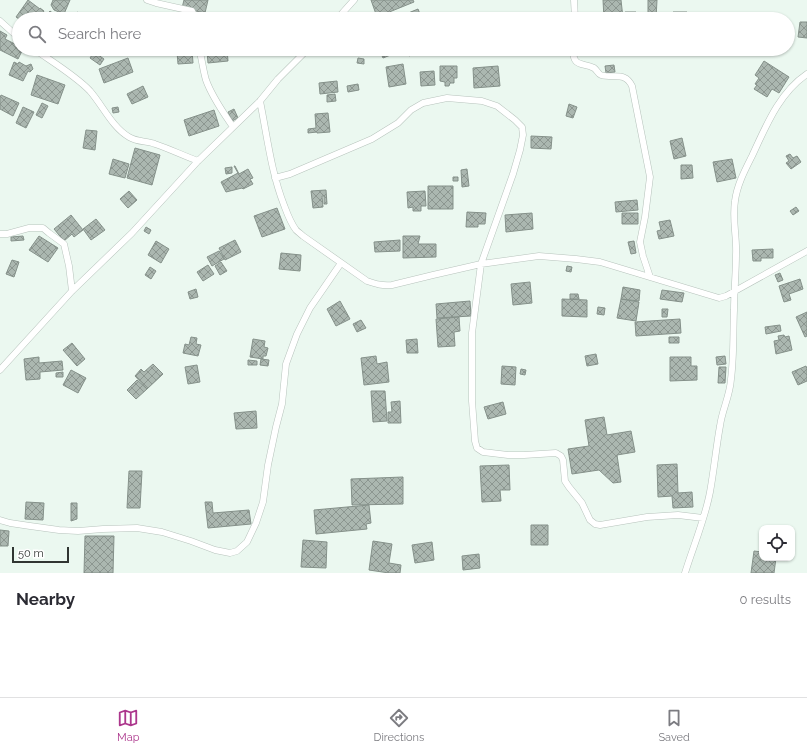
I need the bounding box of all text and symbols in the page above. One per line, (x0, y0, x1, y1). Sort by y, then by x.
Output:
search box (12, 12, 795, 56)
icon: search (26, 23, 48, 45)
text: Search here (58, 25, 141, 43)
map controls (759, 525, 795, 561)
button: locate (759, 525, 795, 561)
scale bar (12, 545, 69, 564)
text: 50 m (18, 547, 44, 560)
text: Nearby (16, 589, 75, 609)
text: 0 results (740, 592, 791, 607)
tab: Map (117, 707, 139, 744)
tab: Directions (374, 707, 424, 744)
tab: Saved (658, 707, 690, 744)

